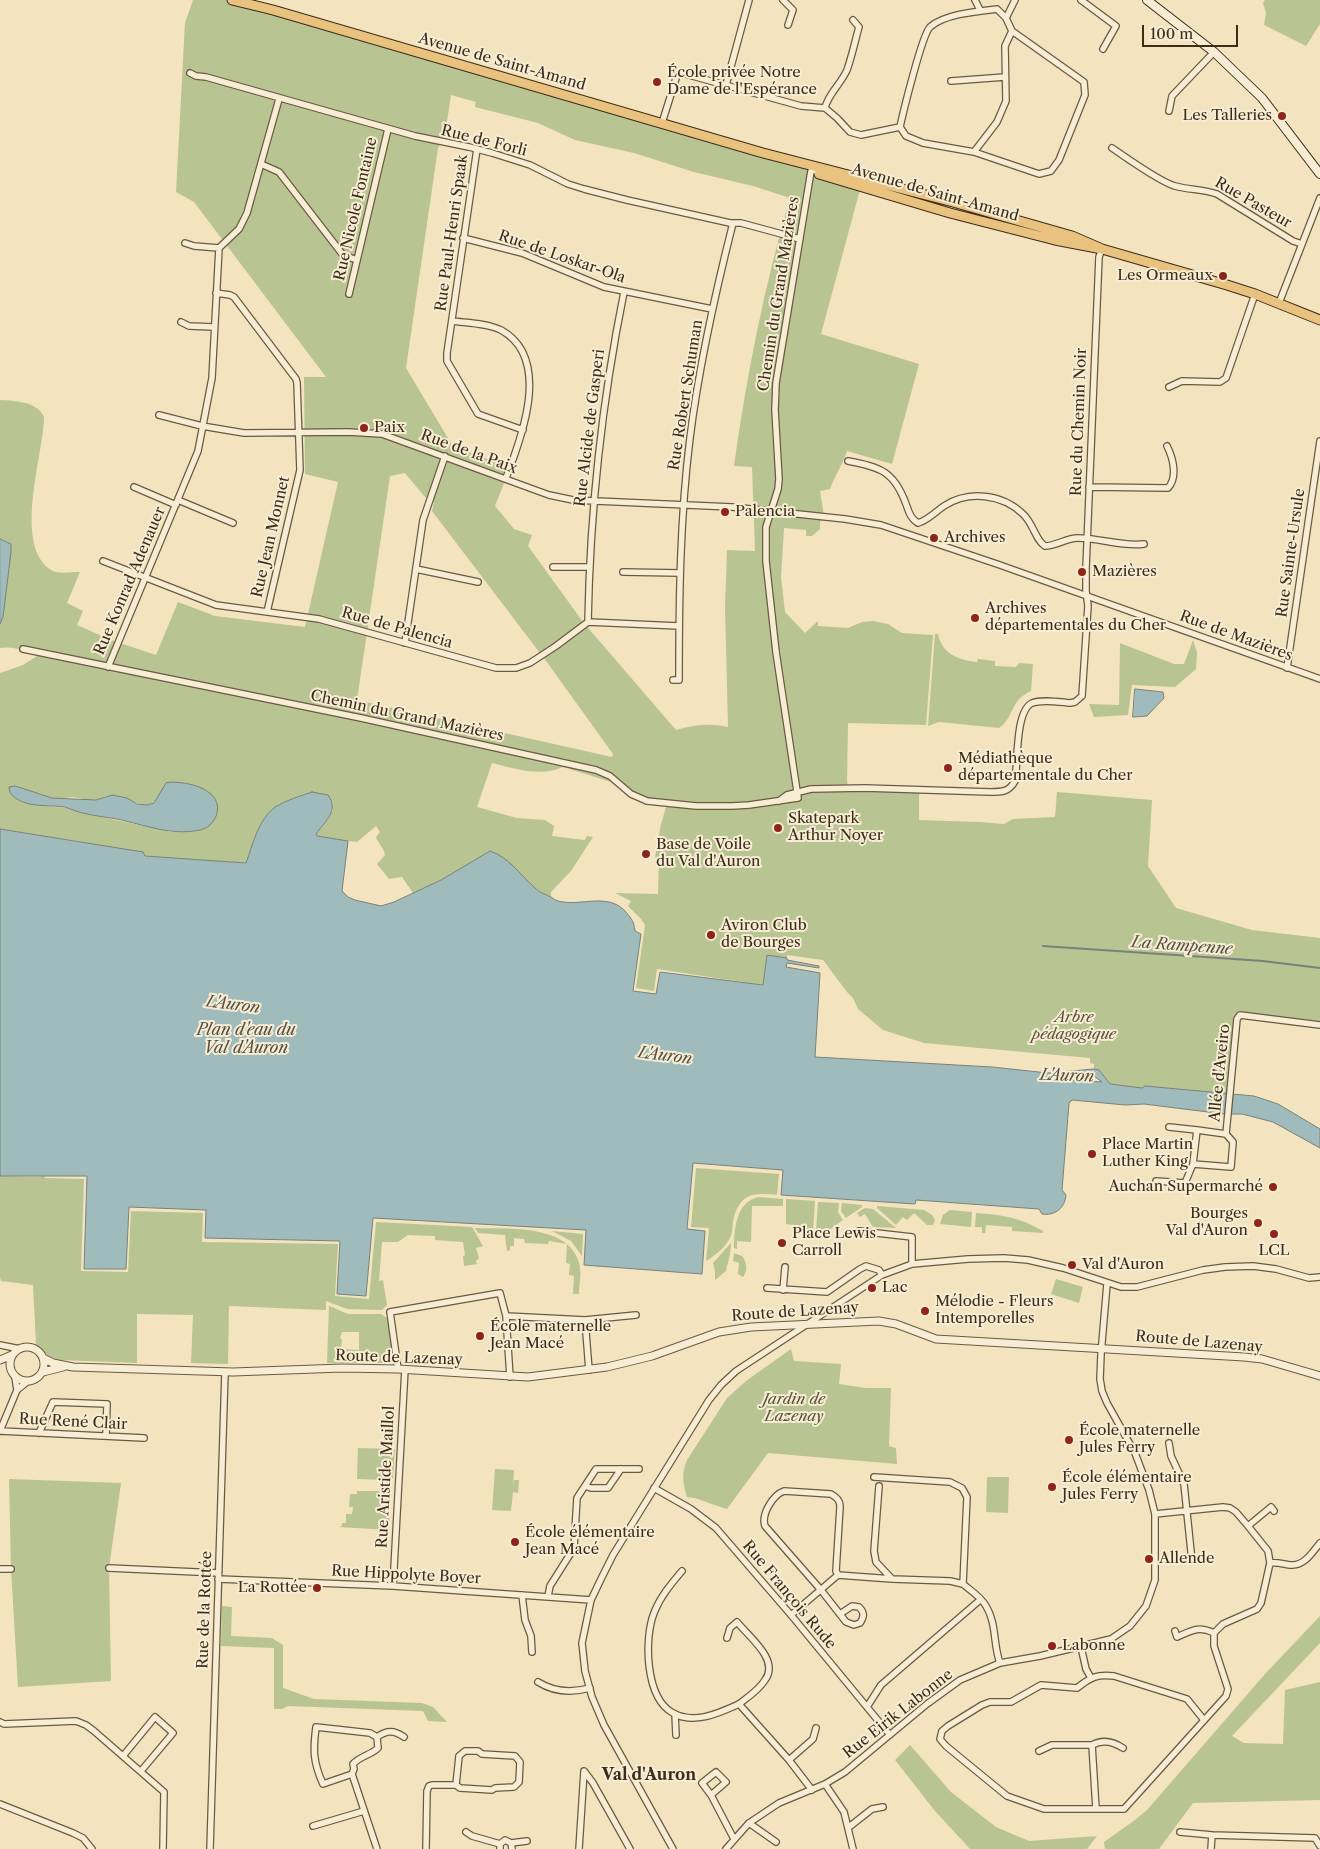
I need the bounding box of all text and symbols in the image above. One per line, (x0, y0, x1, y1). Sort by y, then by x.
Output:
scale bar (1145, 15, 1241, 47)
text: 100 m (1150, 24, 1193, 43)
street label: Avenue de Saint-Amand (416, 30, 588, 94)
place label: École privée Notre Dame de l'Espérance (667, 64, 817, 99)
marker: École privée Notre Dame de l'Espérance (651, 76, 663, 88)
place label: Les Talleries (1182, 107, 1272, 125)
marker: Les Talleries (1276, 110, 1288, 122)
street label: Rue de Forli (439, 122, 529, 160)
street label: Rue Nicole Fontaine (331, 136, 381, 282)
street label: Rue Paul-Henri Spaak (432, 153, 472, 313)
street label: Avenue de Saint-Amand (849, 161, 1021, 225)
street label: Rue Pasteur (1211, 174, 1295, 232)
street label: Chemin du Grand Mazières (755, 195, 803, 393)
street label: Rue de Loskar-Ola (496, 227, 628, 287)
place label: Les Ormeaux (1117, 267, 1213, 285)
marker: Les Ormeaux (1217, 270, 1229, 282)
street label: Rue Robert Schuman (665, 318, 707, 472)
street label: Rue Alcide de Gasperi (571, 348, 609, 508)
street label: Rue du Chemin Noir (1067, 348, 1091, 496)
place label: Paix (374, 419, 405, 437)
marker: Paix (358, 422, 370, 434)
street label: Rue de la Paix (418, 426, 520, 478)
street label: Rue Jean Monnet (248, 475, 294, 599)
street label: Rue Sainte-Ursule (1273, 487, 1309, 619)
place label: Palencia (735, 503, 795, 521)
street label: Rue Konrad Adenauer (91, 504, 169, 658)
marker: Palencia (719, 506, 731, 518)
place label: Archives (944, 529, 1006, 547)
marker: Archives (928, 532, 940, 544)
place label: Mazières (1092, 563, 1157, 581)
marker: Mazières (1076, 566, 1088, 578)
place label: Archives départementales du Cher (985, 600, 1166, 635)
street label: Rue de Palencia (340, 604, 454, 652)
street label: Rue de Mazières (1177, 607, 1295, 665)
marker: Archives départementales du Cher (969, 612, 981, 624)
street label: Chemin du Grand Mazières (309, 687, 505, 745)
place label: Médiathèque départementale du Cher (958, 750, 1133, 785)
marker: Médiathèque départementale du Cher (942, 762, 954, 774)
place label: Skatepark Arthur Noyer (788, 810, 883, 845)
marker: Skatepark Arthur Noyer (772, 822, 784, 834)
place label: Base de Voile du Val d'Auron (656, 836, 761, 871)
marker: Base de Voile du Val d'Auron (640, 848, 652, 860)
place label: Aviron Club de Bourges (721, 917, 807, 952)
marker: Aviron Club de Bourges (705, 929, 717, 941)
water label: La Rampenne (1131, 933, 1233, 959)
water label: L'Auron (205, 992, 261, 1018)
park label: Arbre pédagogique (1032, 1009, 1116, 1044)
water label: Plan d'eau du Val d'Auron (197, 1020, 295, 1058)
street label: Allée d'Aveiro (1206, 1023, 1234, 1123)
water label: L'Auron (637, 1043, 693, 1069)
water label: L'Auron (1040, 1065, 1094, 1087)
place label: Place Martin Luther King (1102, 1136, 1193, 1171)
marker: Place Martin Luther King (1086, 1148, 1098, 1160)
place label: Auchan Supermarché (1108, 1178, 1263, 1196)
marker: Auchan Supermarché (1267, 1181, 1279, 1193)
place label: Bourges Val d'Auron (1166, 1205, 1248, 1240)
marker: Bourges Val d'Auron (1252, 1217, 1264, 1229)
place label: Place Lewis Carroll (792, 1225, 876, 1260)
marker: LCL (1268, 1228, 1280, 1240)
marker: Place Lewis Carroll (776, 1237, 788, 1249)
place label: LCL (1258, 1242, 1290, 1260)
place label: Val d'Auron (1082, 1256, 1164, 1274)
marker: Val d'Auron (1066, 1259, 1078, 1271)
place label: Lac (882, 1279, 908, 1297)
marker: Lac (866, 1282, 878, 1294)
place label: Mélodie - Fleurs Intemporelles (935, 1293, 1053, 1328)
street label: Route de Lazenay (731, 1299, 859, 1325)
marker: Mélodie - Fleurs Intemporelles (919, 1305, 931, 1317)
place label: École maternelle Jean Macé (490, 1318, 611, 1353)
street label: Route de Lazenay (1135, 1327, 1263, 1357)
marker: École maternelle Jean Macé (474, 1330, 486, 1342)
street label: Route de Lazenay (335, 1347, 463, 1369)
park label: Jardin de Lazenay (763, 1391, 825, 1426)
street label: Rue Aristide Maillol (373, 1405, 399, 1549)
street label: Rue René Clair (18, 1410, 128, 1434)
place label: École maternelle Jules Ferry (1079, 1422, 1200, 1457)
marker: École maternelle Jules Ferry (1063, 1434, 1075, 1446)
place label: École élémentaire Jules Ferry (1062, 1469, 1192, 1504)
marker: École élémentaire Jules Ferry (1046, 1481, 1058, 1493)
place label: École élémentaire Jean Macé (525, 1524, 655, 1559)
marker: École élémentaire Jean Macé (509, 1536, 521, 1548)
street label: Rue François Rude (738, 1537, 840, 1653)
place label: Allende (1159, 1550, 1214, 1568)
street label: Rue de la Rottée (194, 1551, 216, 1669)
marker: Allende (1143, 1553, 1155, 1565)
street label: Rue Hippolyte Boyer (331, 1562, 481, 1588)
place label: La Rottée (238, 1579, 307, 1597)
marker: La Rottée (311, 1582, 323, 1594)
place label: Labonne (1062, 1637, 1125, 1655)
marker: Labonne (1046, 1640, 1058, 1652)
street label: Rue Eirik Labonne (840, 1666, 956, 1762)
district label: Val d'Auron (602, 1765, 696, 1785)

